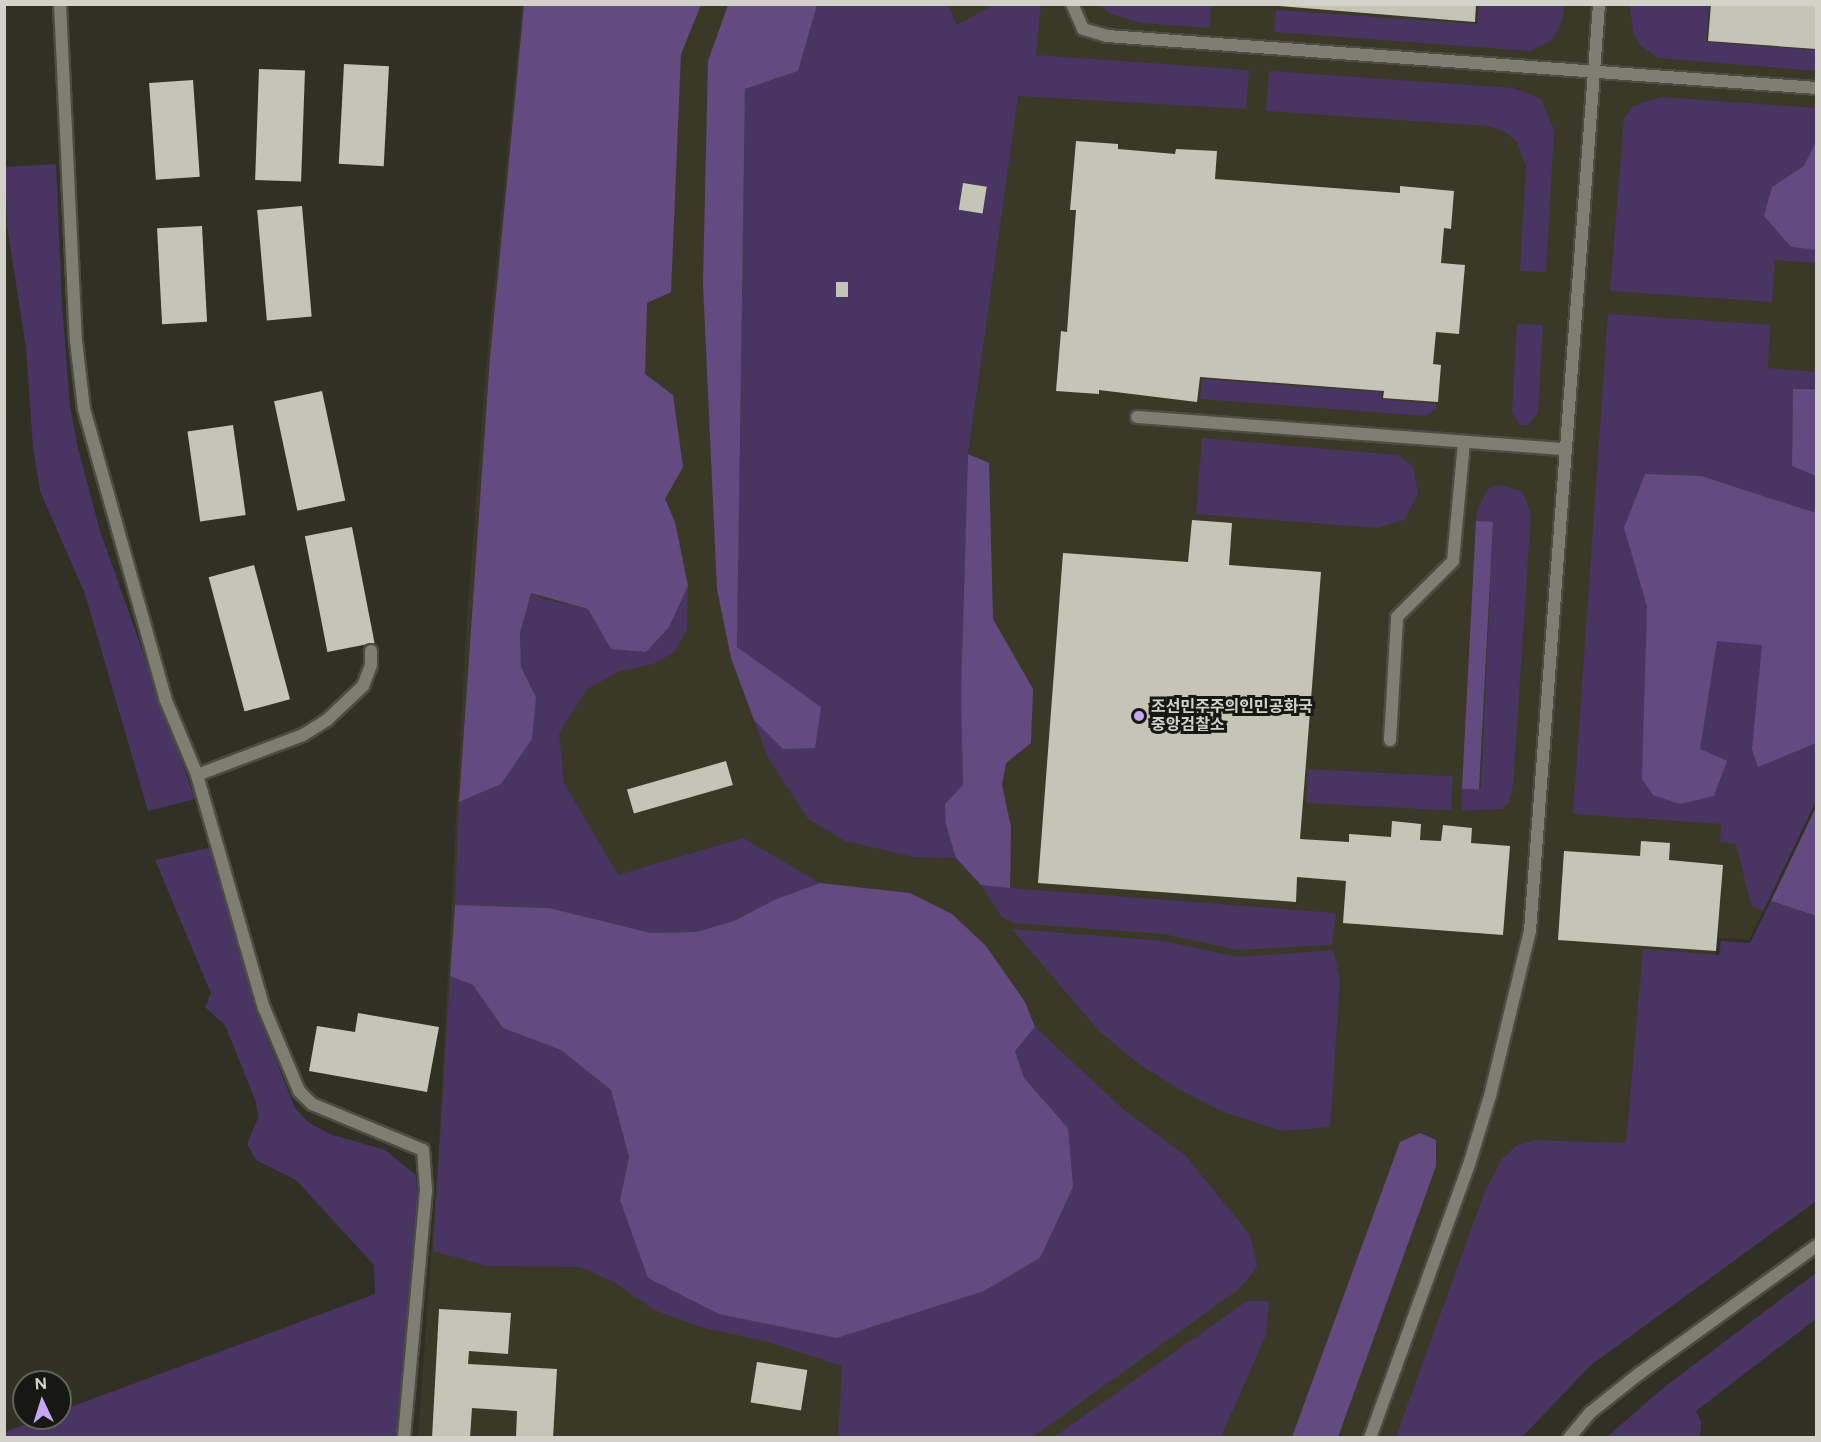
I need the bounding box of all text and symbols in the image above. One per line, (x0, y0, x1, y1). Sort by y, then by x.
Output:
place label: 조선민주주의인민공화국 중앙검찰소 (1151, 697, 1313, 735)
marker: 조선민주주의인민공화국 중앙검찰소 (1132, 709, 1146, 723)
north arrow (12, 1370, 72, 1430)
text: N (34, 1374, 48, 1393)

